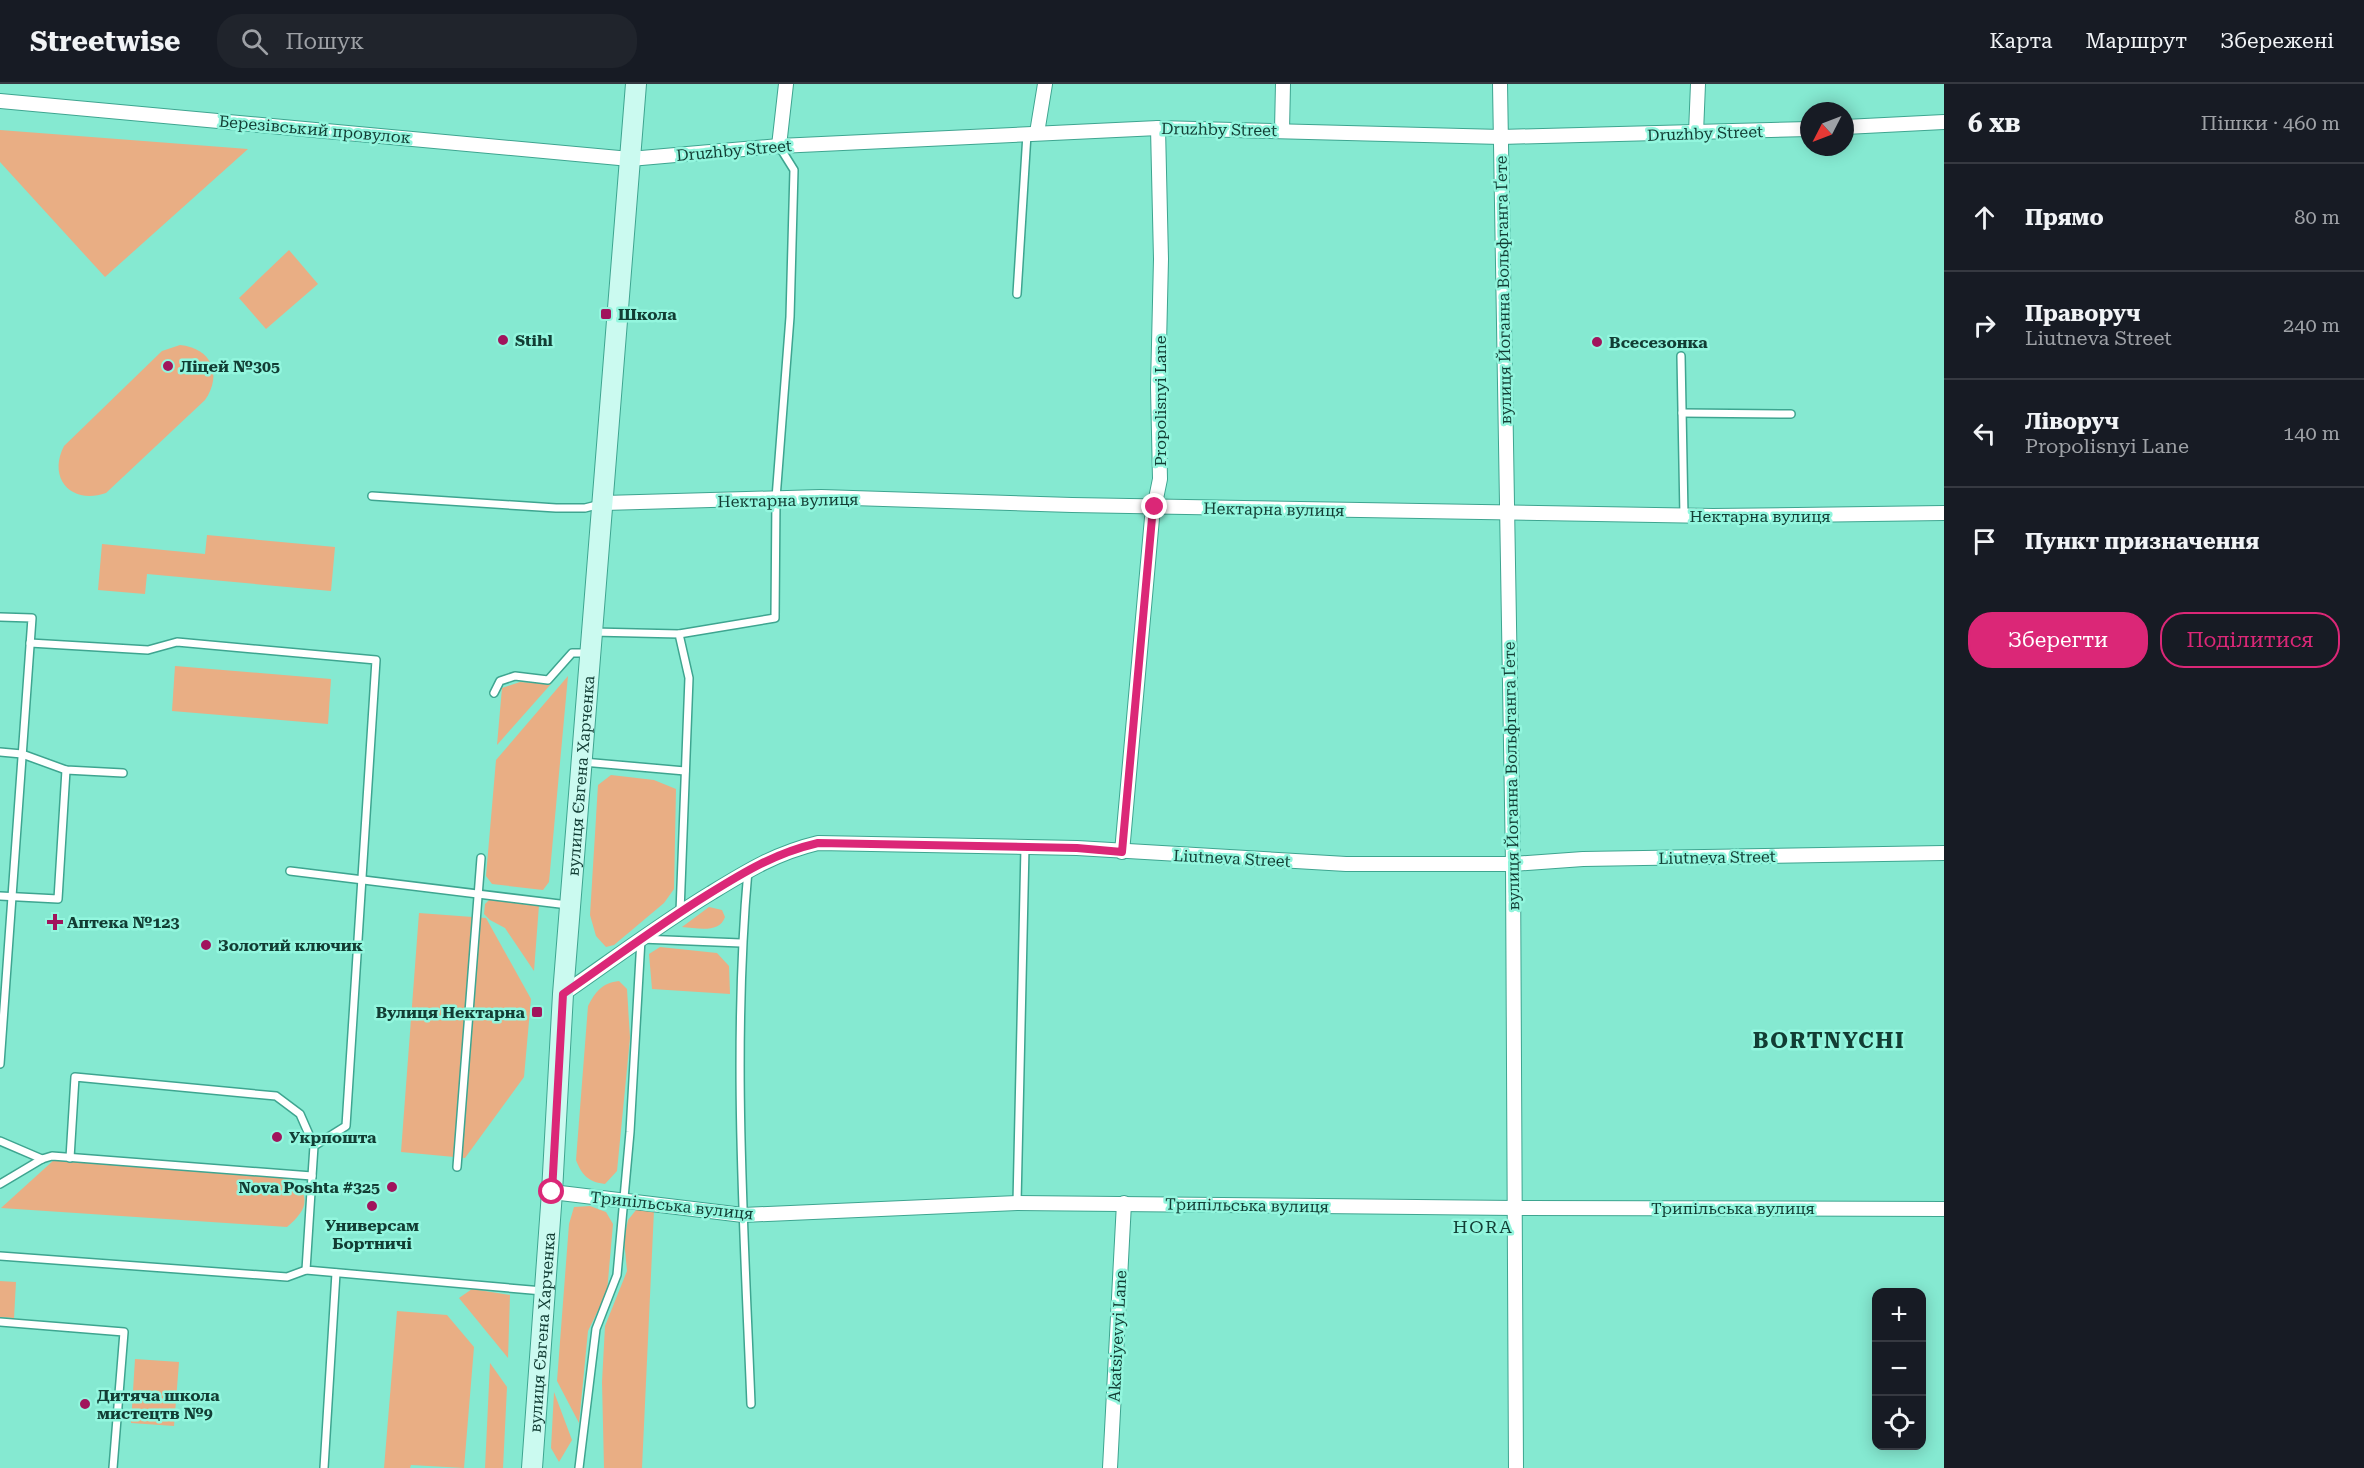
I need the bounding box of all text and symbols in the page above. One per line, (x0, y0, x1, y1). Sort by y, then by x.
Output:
search box (217, 14, 637, 68)
text: Streetwise (30, 25, 181, 58)
icon: search (238, 25, 271, 58)
text: Пошук (286, 29, 364, 54)
text: Карта (1990, 29, 2052, 53)
text: Маршрут (2085, 29, 2187, 53)
text: Збережені (2220, 29, 2334, 53)
north arrow (1800, 102, 1854, 156)
text: 6 хв (1968, 108, 2021, 138)
text: Пішки · 460 m (2201, 111, 2340, 135)
street label: Березівський провулок (218, 112, 412, 147)
street label: Druzhby Street (1161, 119, 1277, 140)
street label: Druzhby Street (1647, 122, 1763, 145)
street label: Druzhby Street (675, 136, 793, 165)
street label: вулиця Йоганна Вольфганга Ґете (1492, 155, 1515, 425)
icon: ahead (1968, 201, 2001, 234)
text: Прямо (2025, 205, 2104, 230)
text: 80 m (2294, 205, 2340, 229)
text: Праворуч (2025, 301, 2140, 326)
place label: Школа (618, 305, 677, 324)
marker: Школа (599, 307, 613, 321)
icon: right (1968, 309, 2001, 342)
text: 240 m (2283, 313, 2340, 337)
text: Liutneva Street (2025, 326, 2172, 350)
place label: Stihl (515, 331, 554, 350)
marker: Stihl (496, 333, 510, 347)
place label: Всесезонка (1609, 333, 1708, 352)
street label: Propolisnyi Lane (1151, 335, 1170, 467)
marker: Всесезонка (1590, 335, 1604, 349)
place label: Ліцей №305 (180, 357, 280, 376)
marker: Ліцей №305 (161, 359, 175, 373)
text: Ліворуч (2025, 409, 2119, 434)
icon: left (1968, 417, 2001, 450)
text: 140 m (2283, 421, 2340, 445)
text: Propolisnyi Lane (2025, 434, 2189, 458)
street label: Нектарна вулиця (717, 490, 859, 511)
route end (1141, 493, 1167, 519)
street label: Нектарна вулиця (1203, 499, 1345, 520)
street label: Нектарна вулиця (1689, 507, 1831, 526)
icon: arrive (1968, 525, 2001, 558)
text: Пункт призначення (2025, 529, 2259, 554)
button: Зберегти (1968, 612, 2148, 668)
button: Поділитися (2160, 612, 2340, 668)
street label: вулиця Йоганна Вольфганга Ґете (1500, 641, 1523, 911)
street label: вулиця Євгена Харченка (564, 674, 599, 877)
street label: Liutneva Street (1173, 846, 1291, 871)
street label: Liutneva Street (1658, 847, 1776, 868)
place label: Аптека №123 (67, 913, 179, 932)
marker: Аптека №123 (48, 915, 62, 929)
place label: Золотий ключик (218, 936, 363, 955)
marker: Золотий ключик (199, 938, 213, 952)
place label: Вулиця Нектарна (376, 1003, 526, 1022)
marker: Вулиця Нектарна (530, 1005, 544, 1019)
district label: BORTNYCHI (1753, 1028, 1905, 1053)
place label: Укрпошта (289, 1128, 377, 1147)
marker: Укрпошта (270, 1130, 284, 1144)
place label: Nova Poshta #325 (238, 1178, 380, 1197)
route start (538, 1178, 564, 1204)
marker: Nova Poshta #325 (385, 1180, 399, 1194)
street label: Трипільська вулиця (589, 1187, 755, 1224)
street label: Трипільська вулиця (1165, 1195, 1329, 1216)
marker: Универсам Бортничі (365, 1199, 379, 1213)
street label: Трипільська вулиця (1651, 1199, 1815, 1218)
place label: Универсам Бортничі (325, 1216, 419, 1253)
district label: HORA (1453, 1216, 1513, 1237)
street label: вулиця Євгена Харченка (526, 1231, 559, 1433)
street label: Akatsiyevyi Lane (1105, 1269, 1130, 1402)
map controls (1872, 1288, 1926, 1450)
button: + (1872, 1288, 1926, 1342)
button: − (1872, 1342, 1926, 1396)
place label: Дитяча школа мистецтв №9 (97, 1386, 220, 1423)
button: locate (1872, 1396, 1926, 1450)
marker: Дитяча школа мистецтв №9 (78, 1397, 92, 1411)

